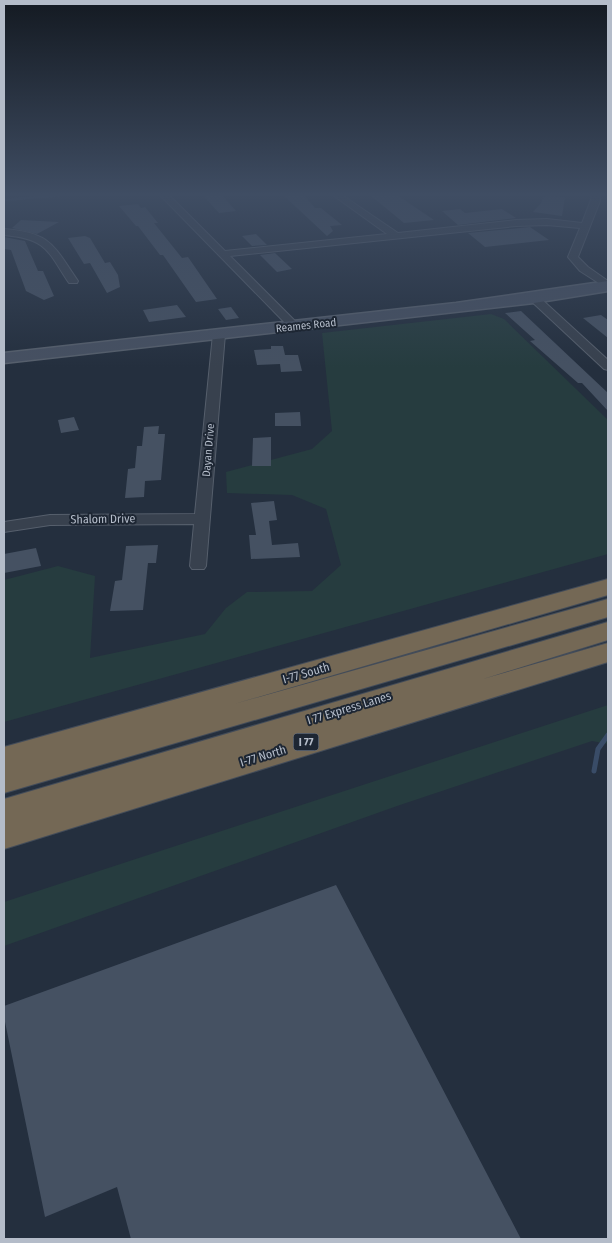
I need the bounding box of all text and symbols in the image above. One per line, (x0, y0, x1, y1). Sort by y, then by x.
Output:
street label: Reames Road (275, 316, 337, 335)
street label: Dayan Drive (200, 423, 217, 477)
street label: Shalom Drive (70, 511, 136, 527)
street label: I-77 South (281, 660, 331, 686)
street label: I 77 Express Lanes (305, 689, 393, 727)
road number: I 77 (294, 734, 318, 750)
street label: I-77 North (238, 742, 288, 770)

